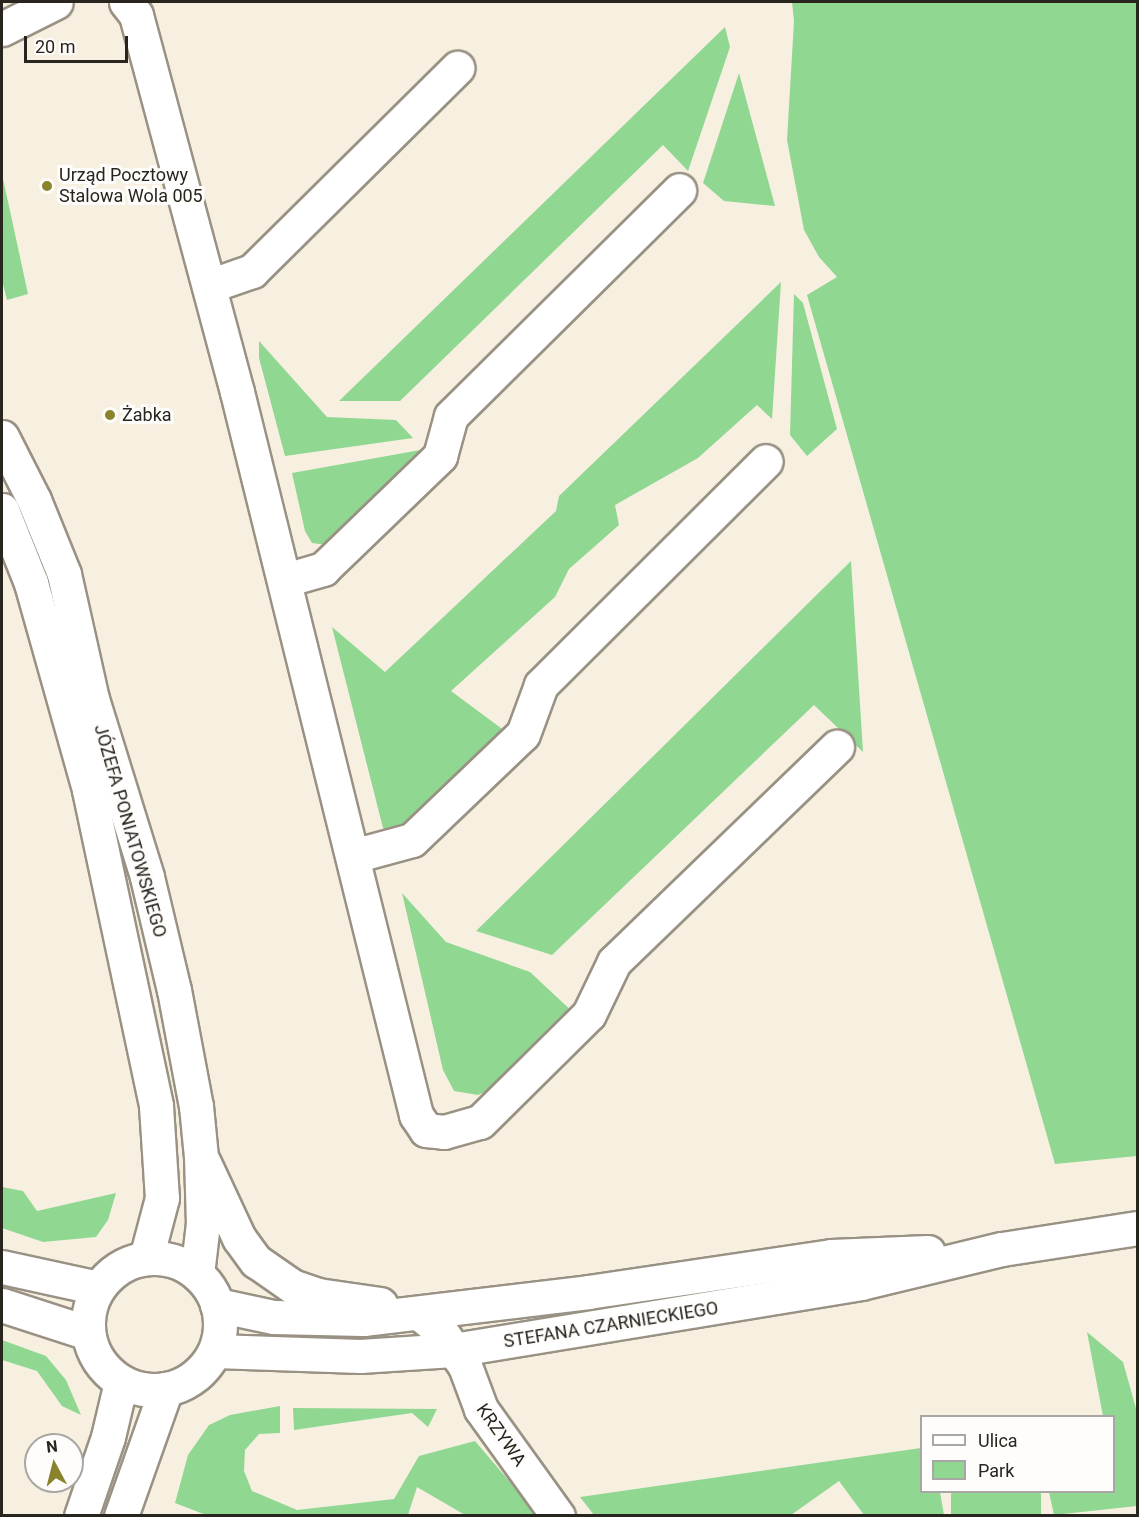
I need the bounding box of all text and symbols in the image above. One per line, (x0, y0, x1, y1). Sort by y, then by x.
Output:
scale bar (27, 24, 130, 62)
text: 20 m (35, 36, 75, 57)
place label: Urząd Pocztowy Stalowa Wola 005 (59, 165, 203, 207)
marker: Urząd Pocztowy Stalowa Wola 005 (40, 179, 54, 193)
place label: Żabka (122, 404, 172, 426)
marker: Żabka (103, 408, 117, 422)
street label: JÓZEFA PONIATOWSKIEGO (89, 722, 171, 940)
street label: STEFANA CZARNIECKIEGO (502, 1297, 720, 1353)
street label: KRZYWA (472, 1400, 530, 1470)
legend (920, 1415, 1115, 1493)
text: Ulica (978, 1430, 1018, 1451)
north arrow (24, 1433, 84, 1493)
text: N (45, 1437, 59, 1457)
text: Park (978, 1460, 1014, 1481)

